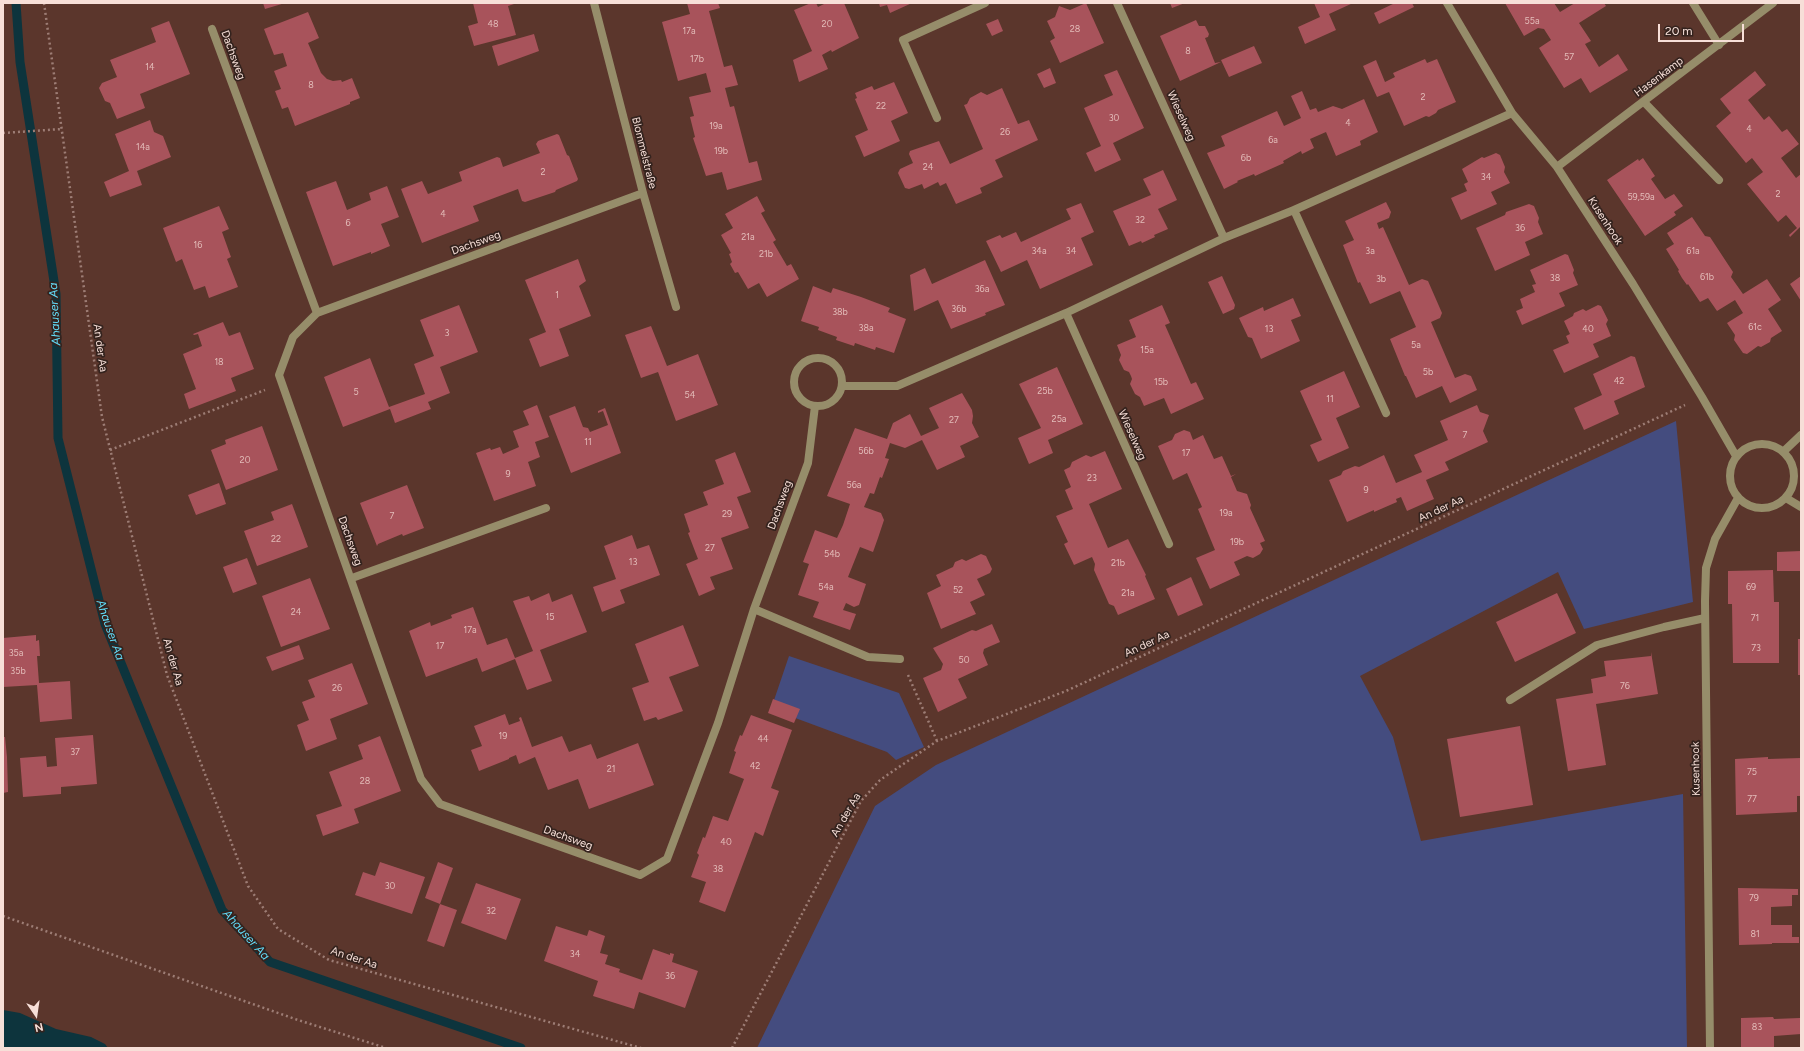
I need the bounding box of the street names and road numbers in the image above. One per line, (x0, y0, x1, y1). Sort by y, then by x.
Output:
street label: Dachsweg (218, 29, 248, 81)
street label: Hasenkamp (1632, 54, 1686, 100)
street label: Wieselweg (1164, 89, 1198, 143)
street label: Blommelstraße (629, 116, 659, 190)
street label: Kusenhook (1585, 195, 1625, 247)
street label: Dachsweg (450, 228, 502, 258)
street label: An der Aa (90, 323, 110, 373)
street label: Wieselweg (1115, 408, 1149, 462)
street label: Dachsweg (765, 479, 795, 531)
street label: An der Aa (1416, 493, 1466, 525)
street label: Dachsweg (335, 515, 365, 567)
street label: An der Aa (1122, 628, 1172, 660)
street label: An der Aa (160, 637, 186, 687)
street label: Kusenhook (1689, 742, 1703, 796)
street label: An der Aa (828, 791, 864, 839)
street label: Dachsweg (542, 823, 594, 853)
street label: An der Aa (329, 944, 379, 972)

